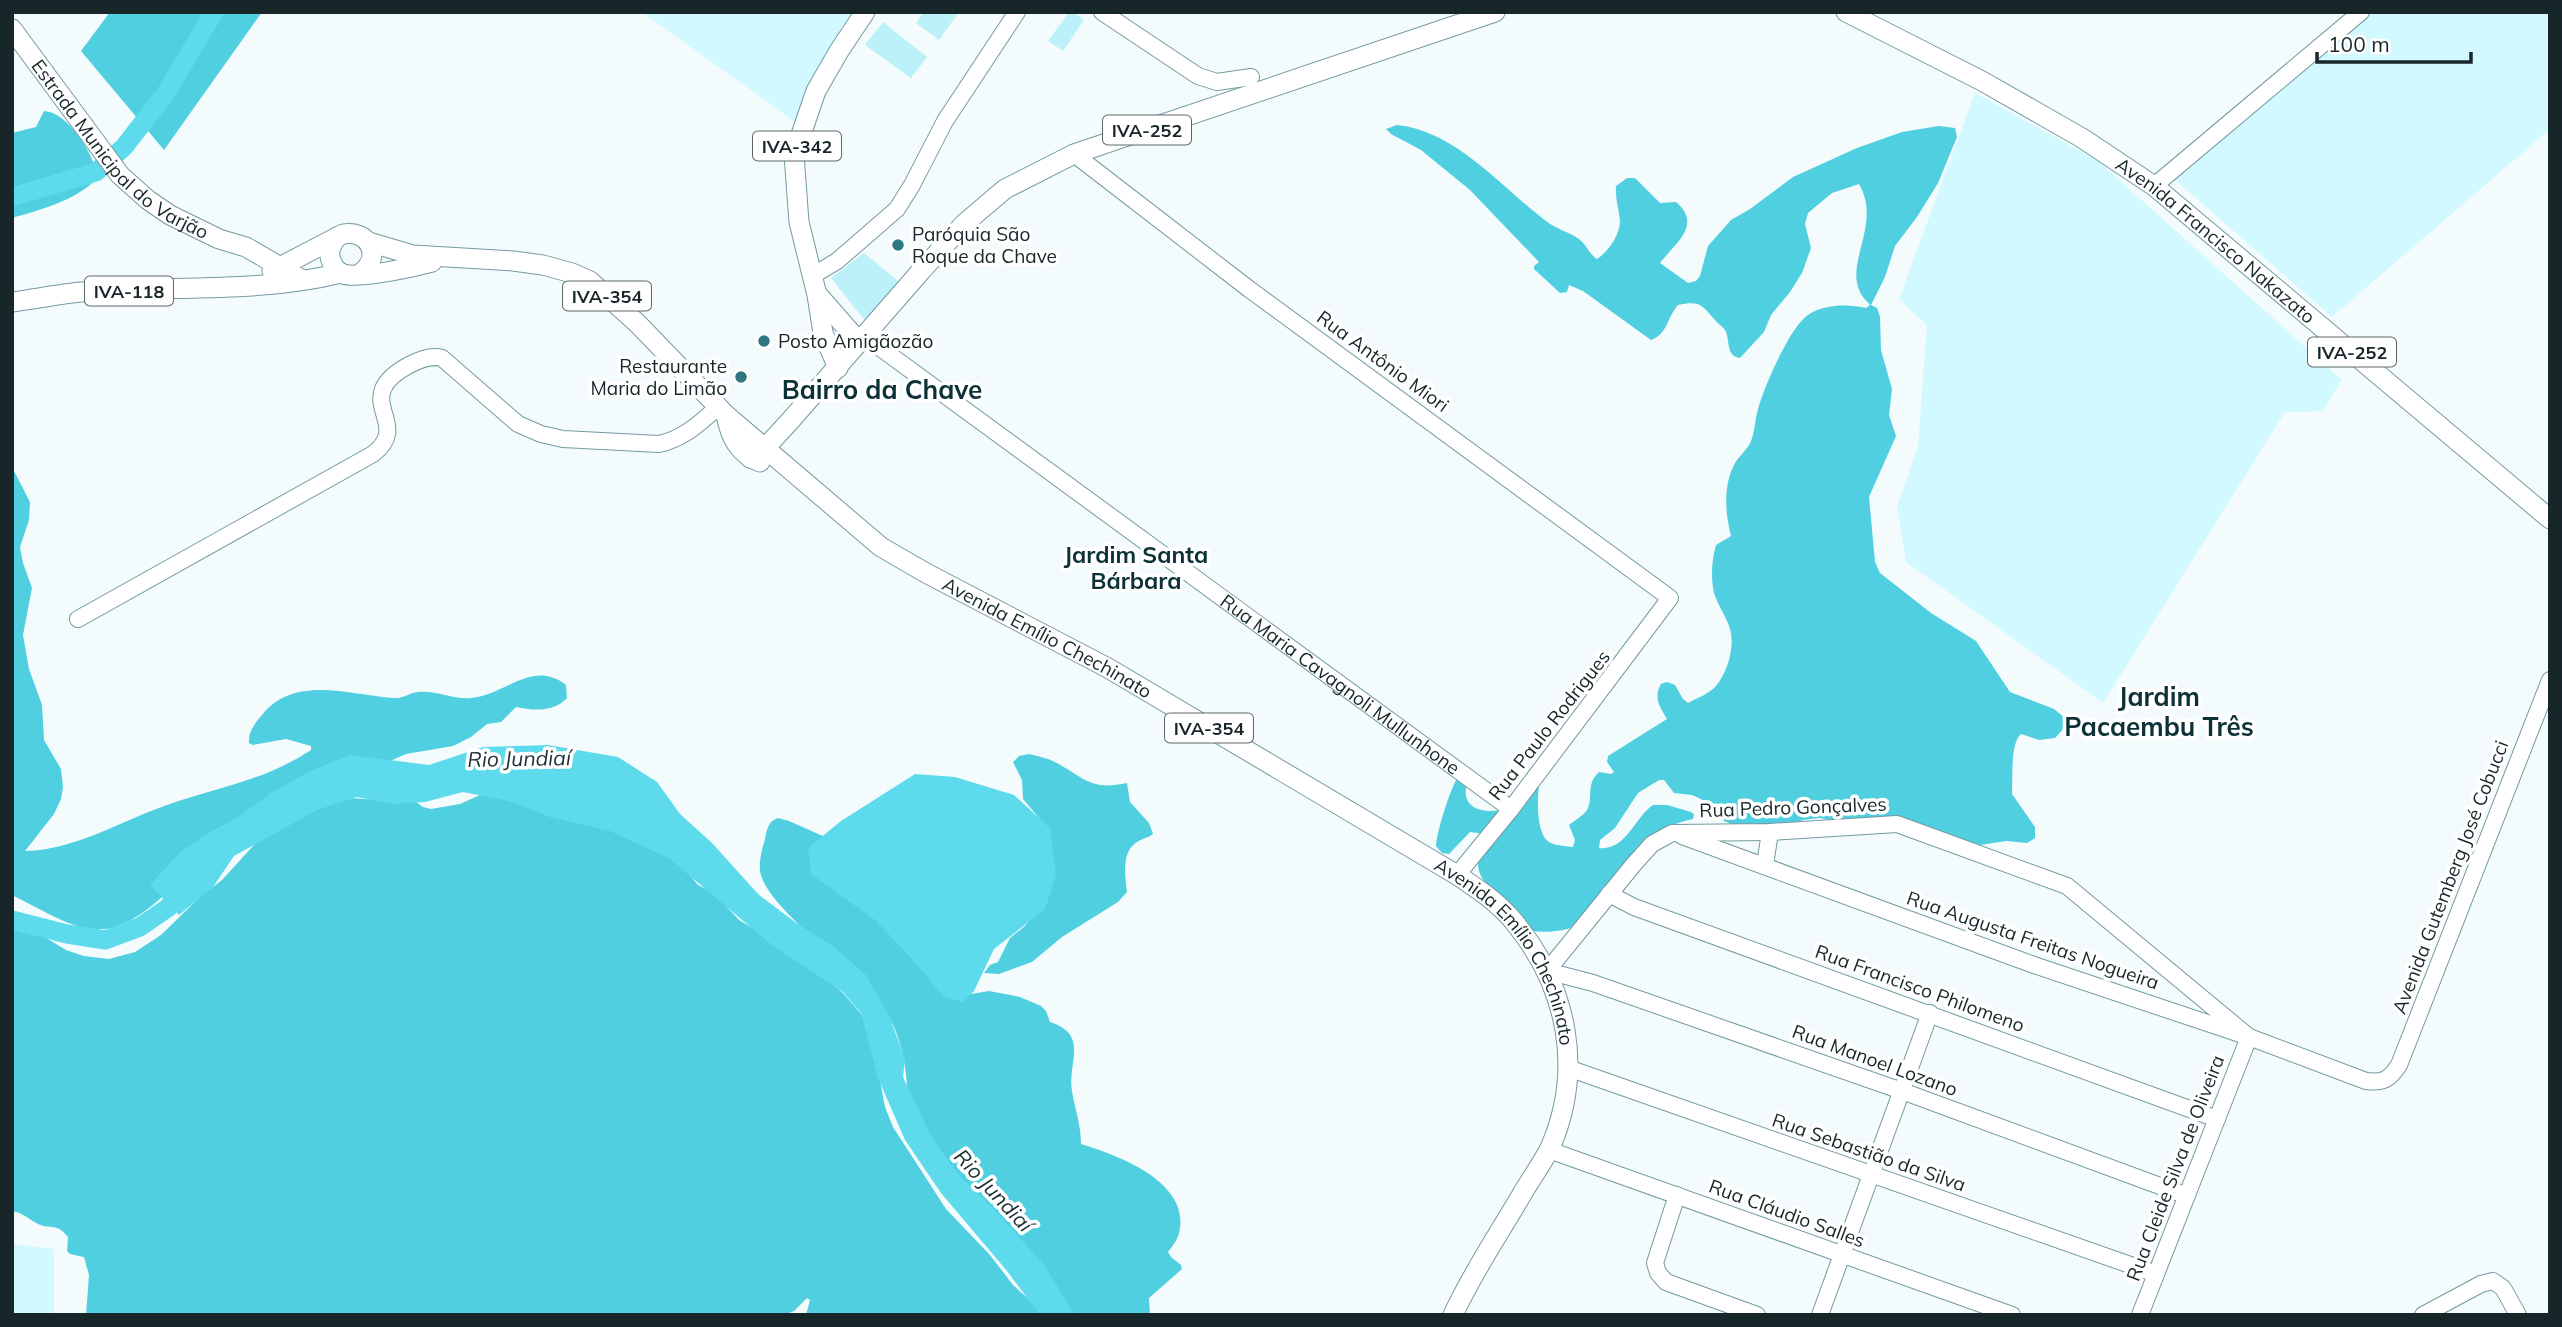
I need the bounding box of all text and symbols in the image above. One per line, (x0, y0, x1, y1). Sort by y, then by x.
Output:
scale bar (2317, 21, 2471, 65)
text: 100 m (2328, 31, 2390, 57)
street label: Estrada Municipal do Varjão (27, 55, 213, 244)
road number: IVA-252 (1103, 116, 1191, 145)
road number: IVA-342 (753, 132, 841, 160)
street label: Avenida Francisco Nakazato (2111, 152, 2320, 329)
place label: Paróquia São Roque da Chave (912, 222, 1057, 268)
marker: Paróquia São Roque da Chave (890, 237, 906, 253)
road number: IVA-118 (85, 276, 173, 306)
road number: IVA-354 (563, 282, 651, 310)
street label: Rua Antônio Miori (1312, 305, 1454, 417)
place label: Posto Amigãozão (778, 329, 933, 353)
marker: Posto Amigãozão (756, 333, 772, 349)
road number: IVA-252 (2308, 338, 2396, 366)
place label: Restaurante Maria do Limão (591, 354, 727, 400)
marker: Restaurante Maria do Limão (733, 369, 749, 385)
district label: Bairro da Chave (782, 373, 982, 406)
district label: Jardim Santa Bárbara (1064, 540, 1208, 595)
street label: Avenida Emílio Chechinato (938, 572, 1156, 703)
street label: Rua Maria Cavagnoli Mullunhone (1216, 589, 1465, 780)
street label: Rua Paulo Rodrigues (1483, 645, 1615, 805)
district label: Jardim Pacaembu Três (2064, 680, 2254, 743)
road number: IVA-354 (1165, 714, 1253, 742)
street label: Avenida Gutemberg José Cobucci (2387, 737, 2513, 1017)
water label: Rio Jundiaí (467, 744, 574, 772)
street label: Rua Pedro Gonçalves (1699, 792, 1887, 822)
street label: Avenida Emílio Chechinato (1430, 852, 1579, 1047)
street label: Rua Augusta Freitas Nogueira (1904, 885, 2162, 995)
street label: Rua Francisco Philomeno (1812, 939, 2028, 1037)
street label: Rua Manoel Lozano (1789, 1019, 1961, 1101)
street label: Rua Cleide Silva de Oliveira (2121, 1052, 2229, 1284)
street label: Rua Sebastião da Silva (1769, 1108, 1969, 1196)
water label: Rio Jundiaí (949, 1143, 1041, 1239)
street label: Rua Cláudio Salles (1706, 1174, 1868, 1252)

